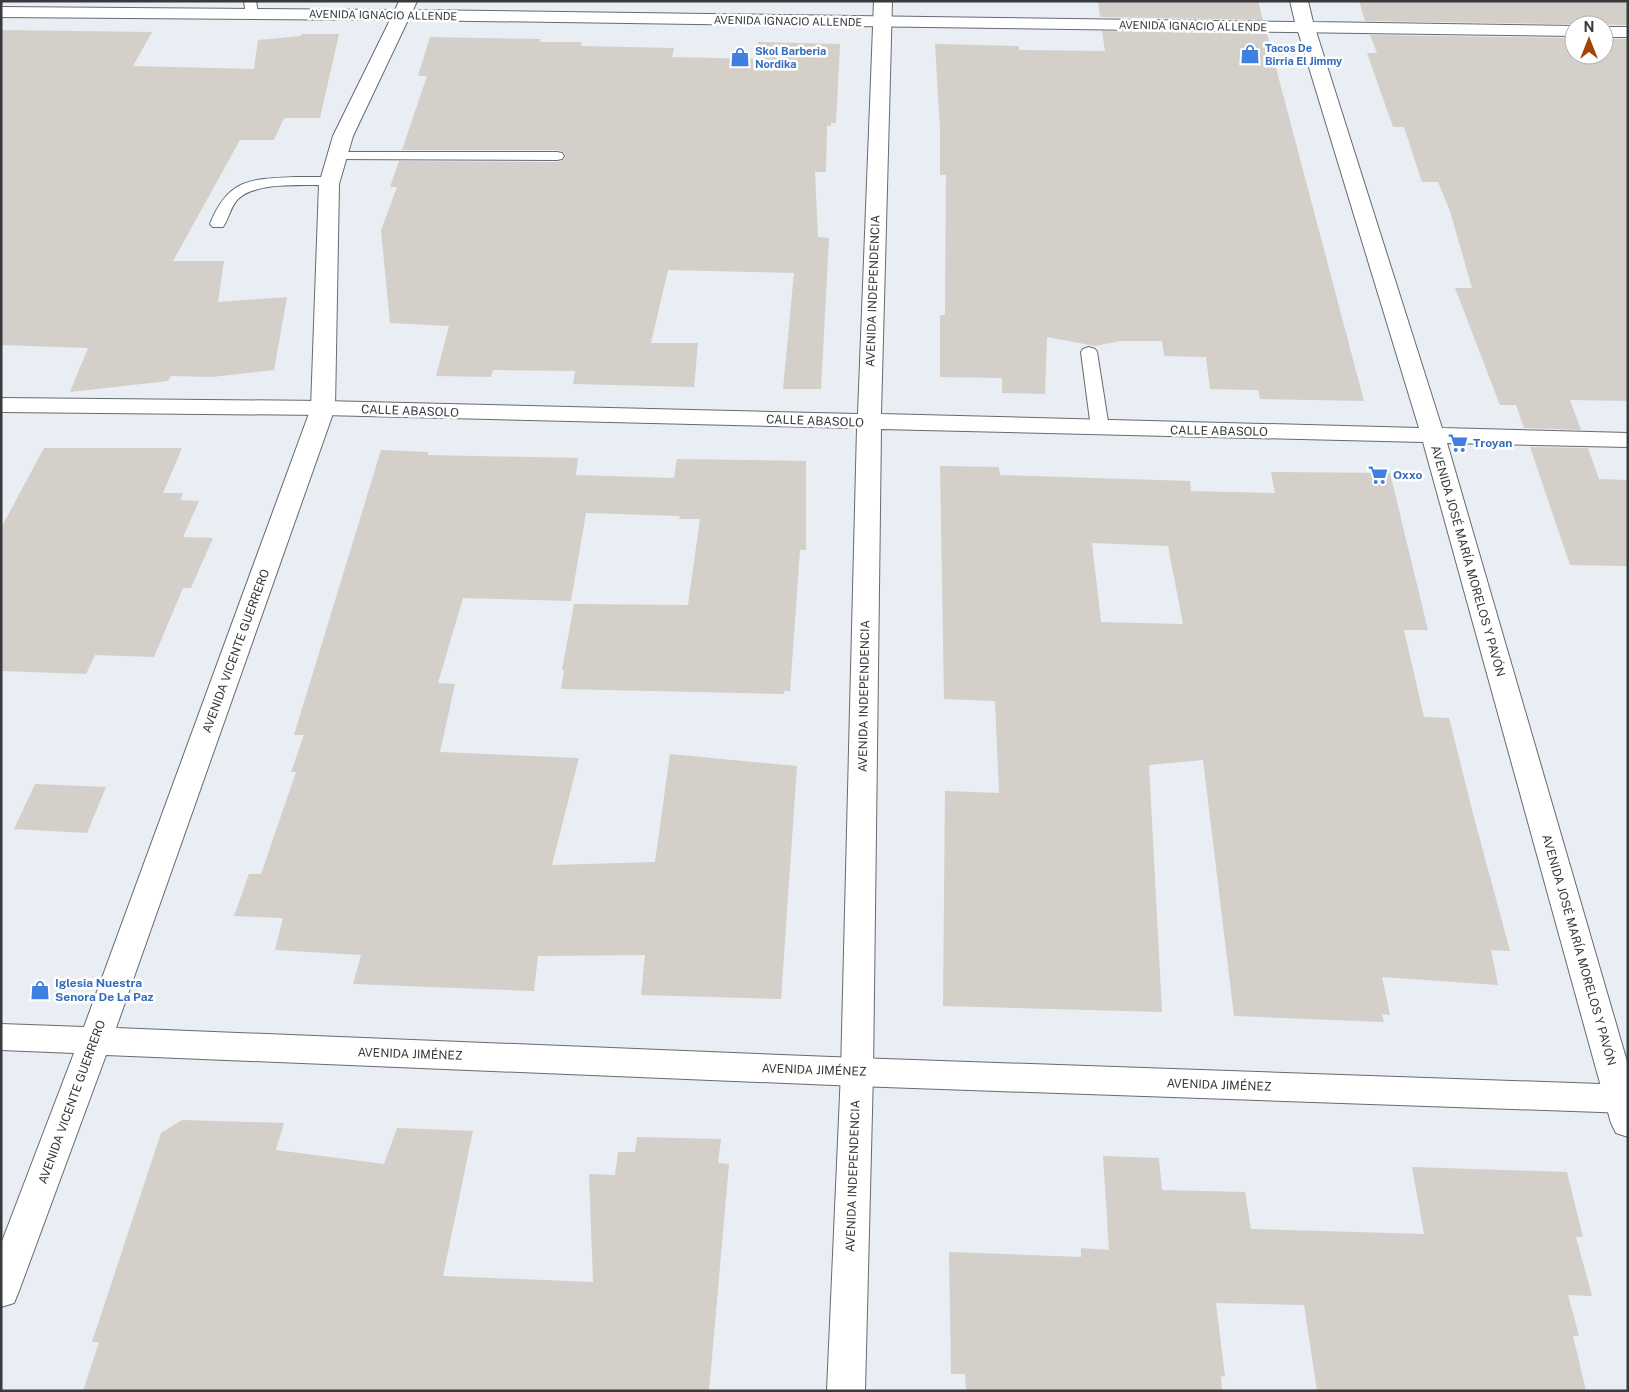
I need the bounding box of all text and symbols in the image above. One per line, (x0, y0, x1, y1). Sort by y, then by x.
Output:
street label: AVENIDA IGNACIO ALLENDE (309, 8, 458, 22)
street label: AVENIDA IGNACIO ALLENDE (714, 14, 863, 28)
north arrow (1564, 15, 1614, 65)
street label: AVENIDA IGNACIO ALLENDE (1119, 19, 1268, 33)
text: N (1584, 19, 1594, 35)
place label: Tacos De Birria El Jimmy (1265, 42, 1343, 67)
shop icon: Tacos De Birria El Jimmy (1239, 43, 1261, 65)
place label: Skol Barberia Nordika (755, 45, 826, 70)
shop icon: Skol Barberia Nordika (729, 46, 751, 68)
street label: AVENIDA INDEPENDENCIA (863, 214, 883, 367)
street label: CALLE ABASOLO (361, 402, 459, 420)
street label: CALLE ABASOLO (766, 412, 864, 430)
street label: CALLE ABASOLO (1170, 423, 1268, 439)
supermarket icon: Troyan (1447, 432, 1469, 454)
place label: Troyan (1473, 436, 1512, 450)
street label: AVENIDA JOSÉ MARÍA MORELOS Y PAVÓN (1428, 444, 1508, 678)
supermarket icon: Oxxo (1367, 464, 1389, 486)
place label: Oxxo (1393, 468, 1422, 482)
street label: AVENIDA VICENTE GUERRERO (200, 567, 272, 735)
street label: AVENIDA INDEPENDENCIA (856, 619, 872, 772)
street label: AVENIDA JOSÉ MARÍA MORELOS Y PAVÓN (1539, 833, 1619, 1067)
place label: Iglesia Nuestra Senora De La Paz (55, 976, 153, 1004)
shop icon: Iglesia Nuestra Senora De La Paz (29, 979, 51, 1001)
street label: AVENIDA VICENTE GUERRERO (36, 1018, 108, 1186)
street label: AVENIDA JIMÉNEZ (357, 1045, 463, 1063)
street label: AVENIDA JIMÉNEZ (761, 1061, 867, 1079)
street label: AVENIDA JIMÉNEZ (1166, 1076, 1272, 1094)
street label: AVENIDA INDEPENDENCIA (843, 1099, 863, 1252)

